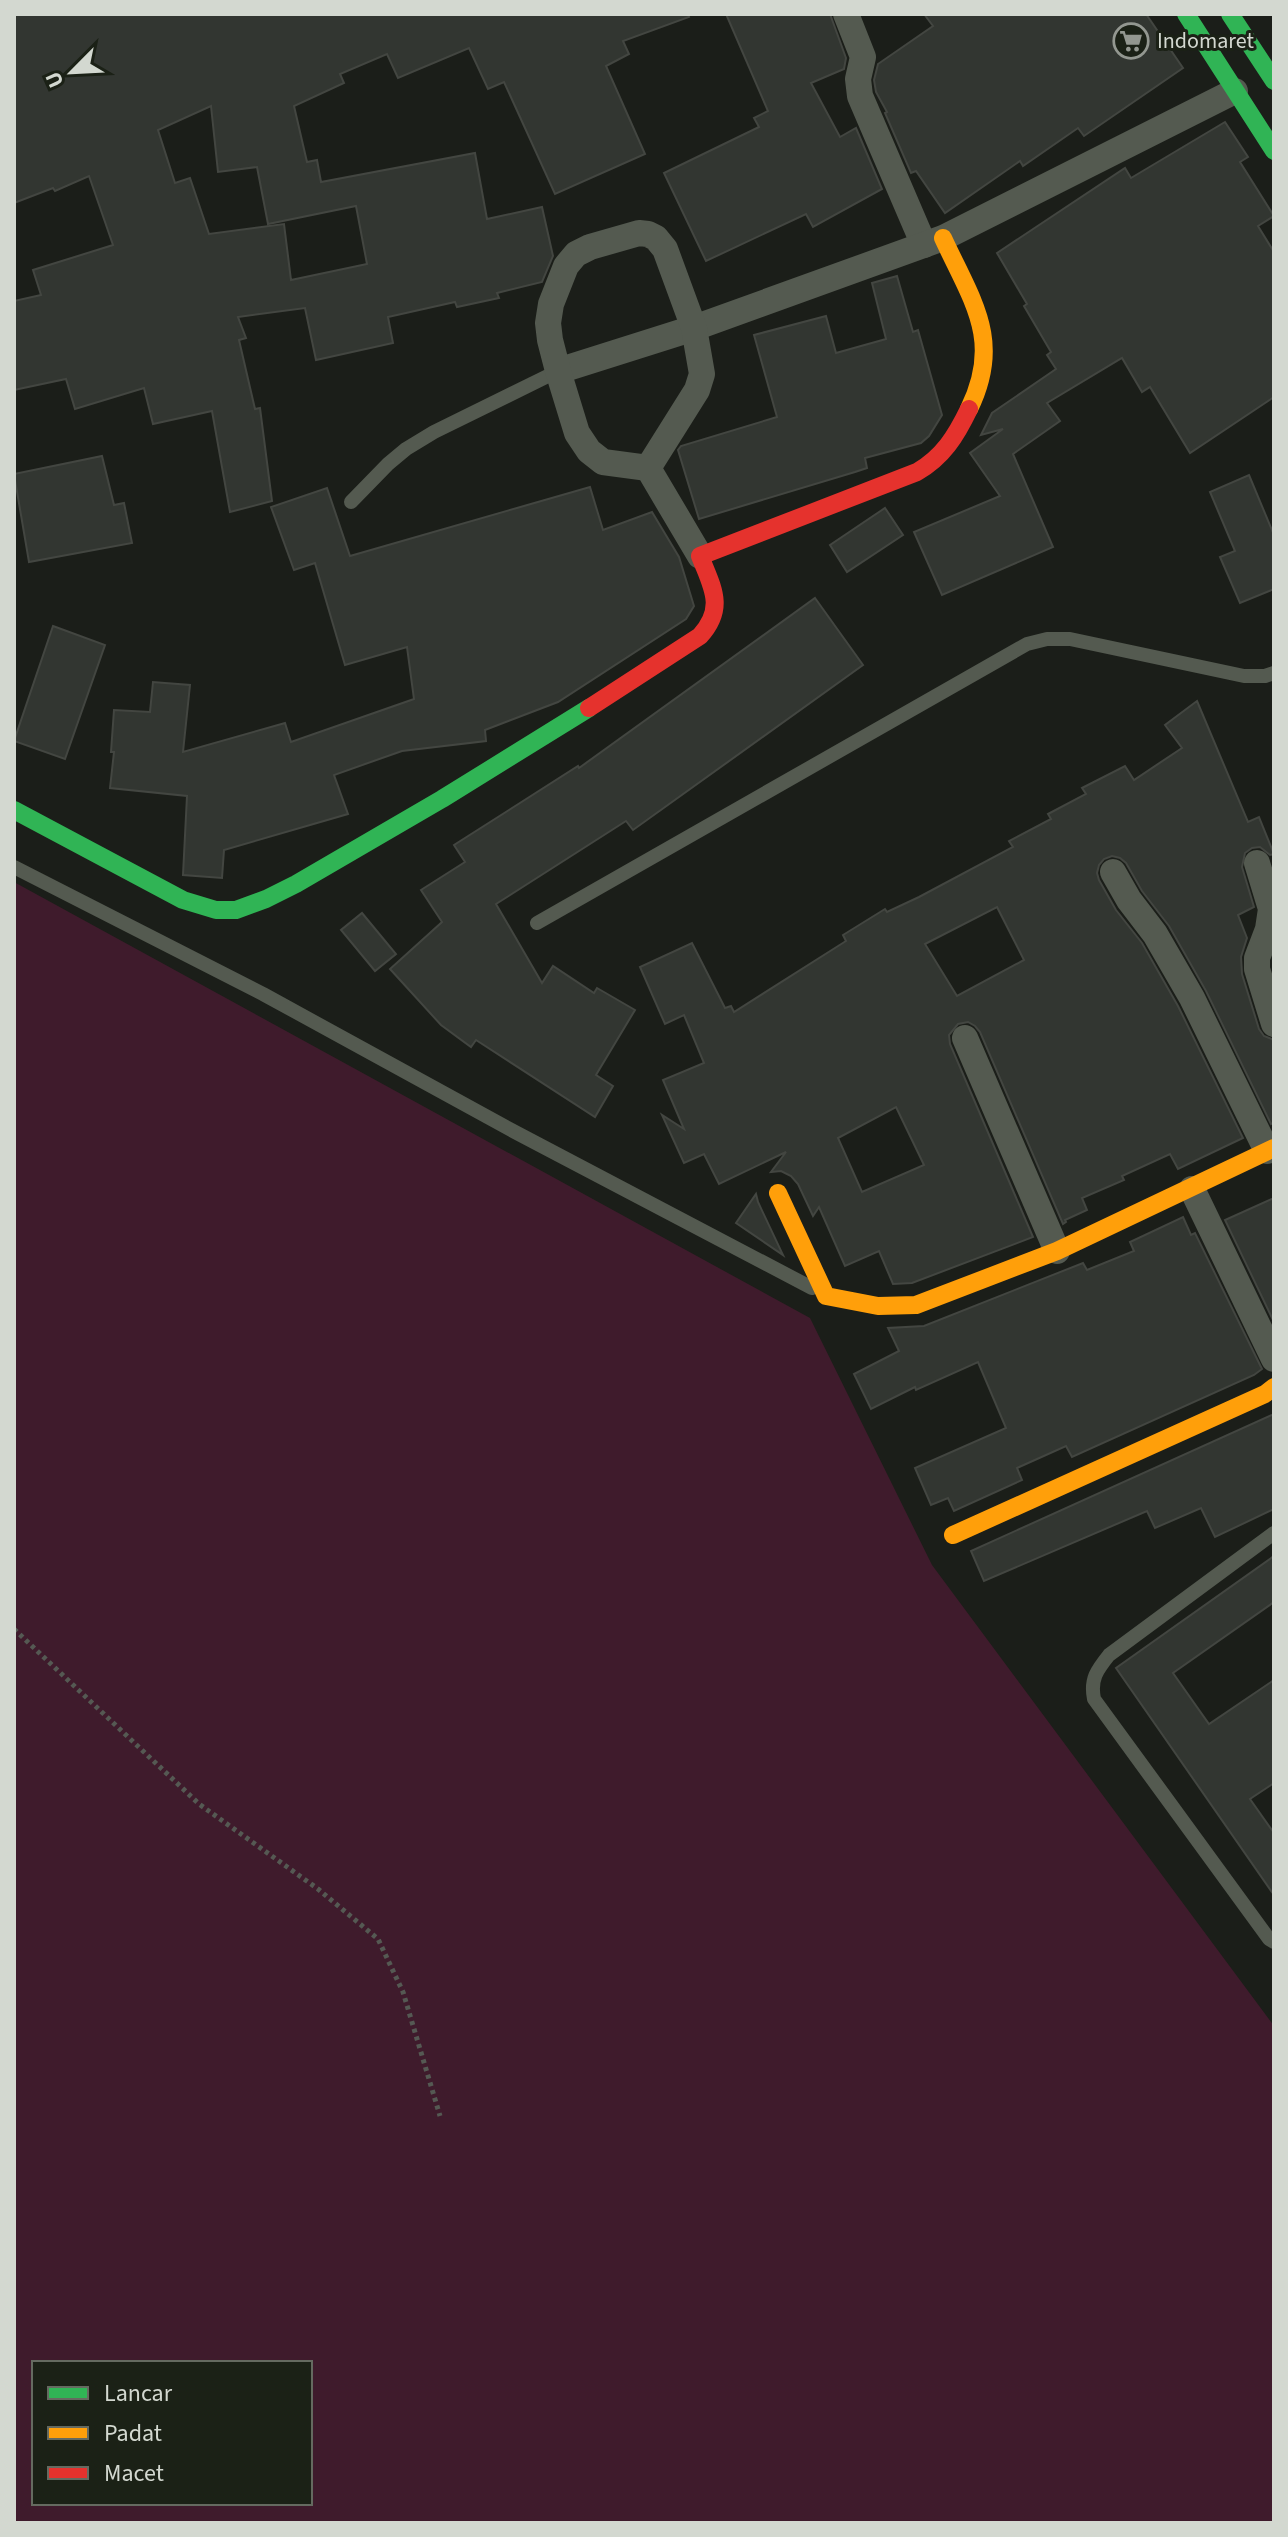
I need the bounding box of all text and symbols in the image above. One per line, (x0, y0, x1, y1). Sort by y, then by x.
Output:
supermarket icon: Indomaret (1112, 22, 1150, 60)
place label: Indomaret (1157, 25, 1254, 57)
north arrow (32, 32, 112, 112)
text: U (37, 67, 72, 93)
legend (32, 2361, 312, 2505)
text: Lancar (104, 2376, 173, 2411)
text: Padat (104, 2416, 162, 2451)
text: Macet (104, 2456, 164, 2491)

